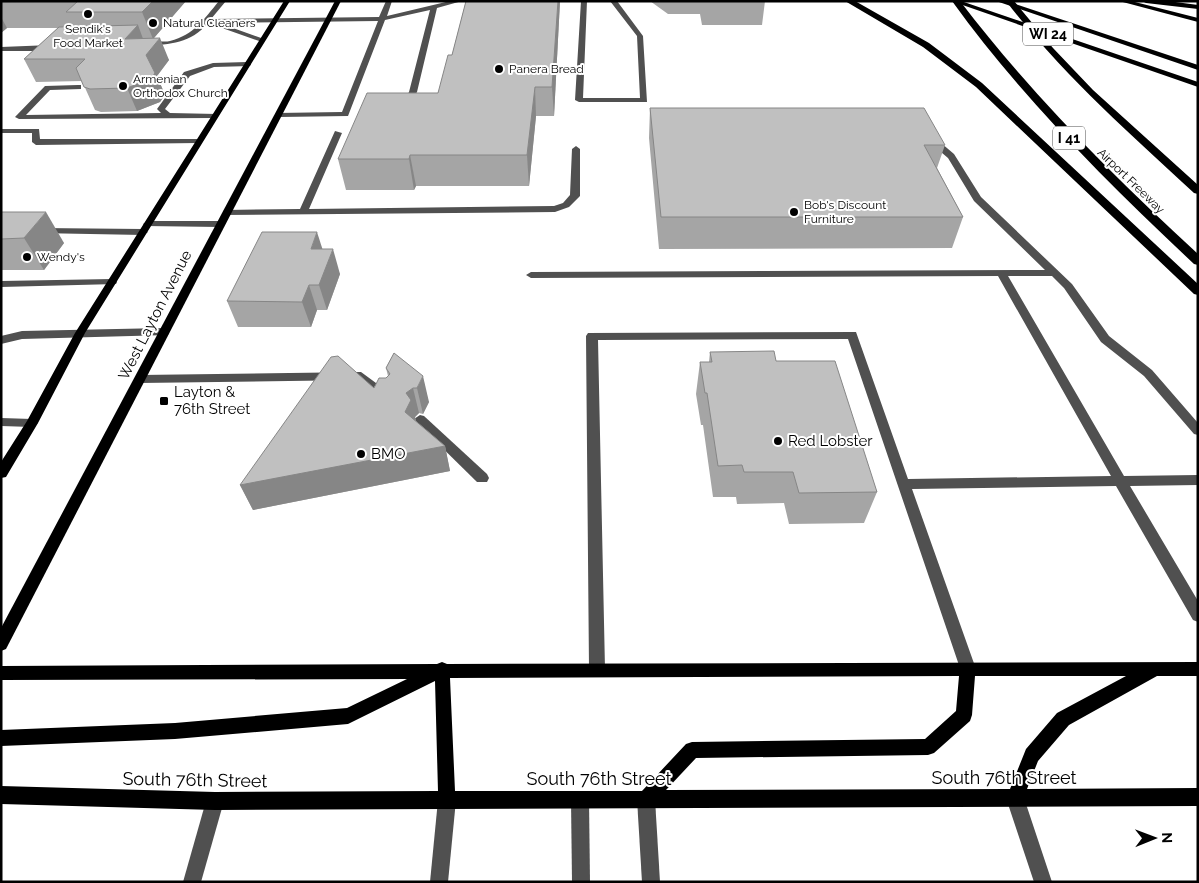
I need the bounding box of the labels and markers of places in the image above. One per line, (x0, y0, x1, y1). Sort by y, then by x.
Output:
marker: Sendik's Food Market (82, 8, 94, 20)
place label: Natural Cleaners (163, 16, 256, 30)
marker: Natural Cleaners (147, 17, 159, 29)
place label: Sendik's Food Market (53, 22, 123, 50)
place label: Panera Bread (509, 62, 584, 76)
marker: Panera Bread (493, 63, 505, 75)
place label: Armenian Orthodox Church (133, 72, 228, 100)
marker: Armenian Orthodox Church (117, 80, 129, 92)
place label: Bob's Discount Furniture (804, 198, 886, 226)
marker: Bob's Discount Furniture (788, 206, 800, 218)
place label: Wendy's (37, 250, 85, 264)
marker: Wendy's (21, 251, 33, 263)
place label: Layton & 76th Street (174, 383, 250, 418)
marker: Layton & 76th Street (158, 395, 170, 407)
place label: Red Lobster (788, 432, 873, 450)
marker: Red Lobster (772, 435, 784, 447)
place label: BMO (371, 445, 405, 463)
marker: BMO (355, 448, 367, 460)

